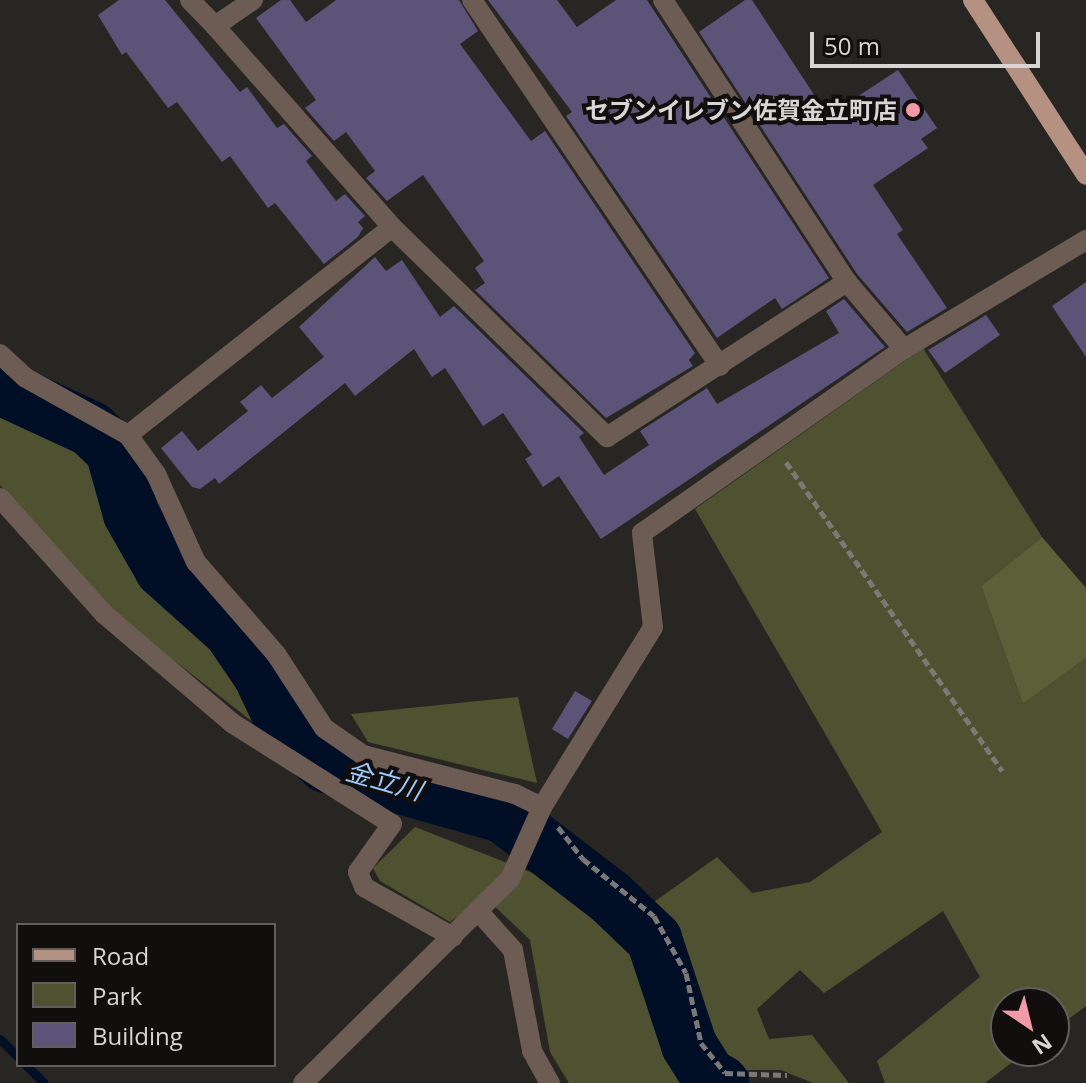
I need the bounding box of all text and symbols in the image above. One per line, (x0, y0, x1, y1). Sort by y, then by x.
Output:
scale bar (814, 16, 1044, 66)
text: 50 m (824, 29, 880, 62)
place label: セブンイレブン佐賀金立町店 (585, 96, 897, 124)
marker: セブンイレブン佐賀金立町店 (904, 101, 922, 119)
water label: 金立川 (342, 755, 426, 807)
legend (16, 923, 276, 1067)
text: Road (92, 939, 149, 972)
text: Park (92, 979, 142, 1012)
north arrow (990, 987, 1070, 1067)
text: Building (92, 1019, 183, 1052)
text: N (1027, 1028, 1059, 1062)

